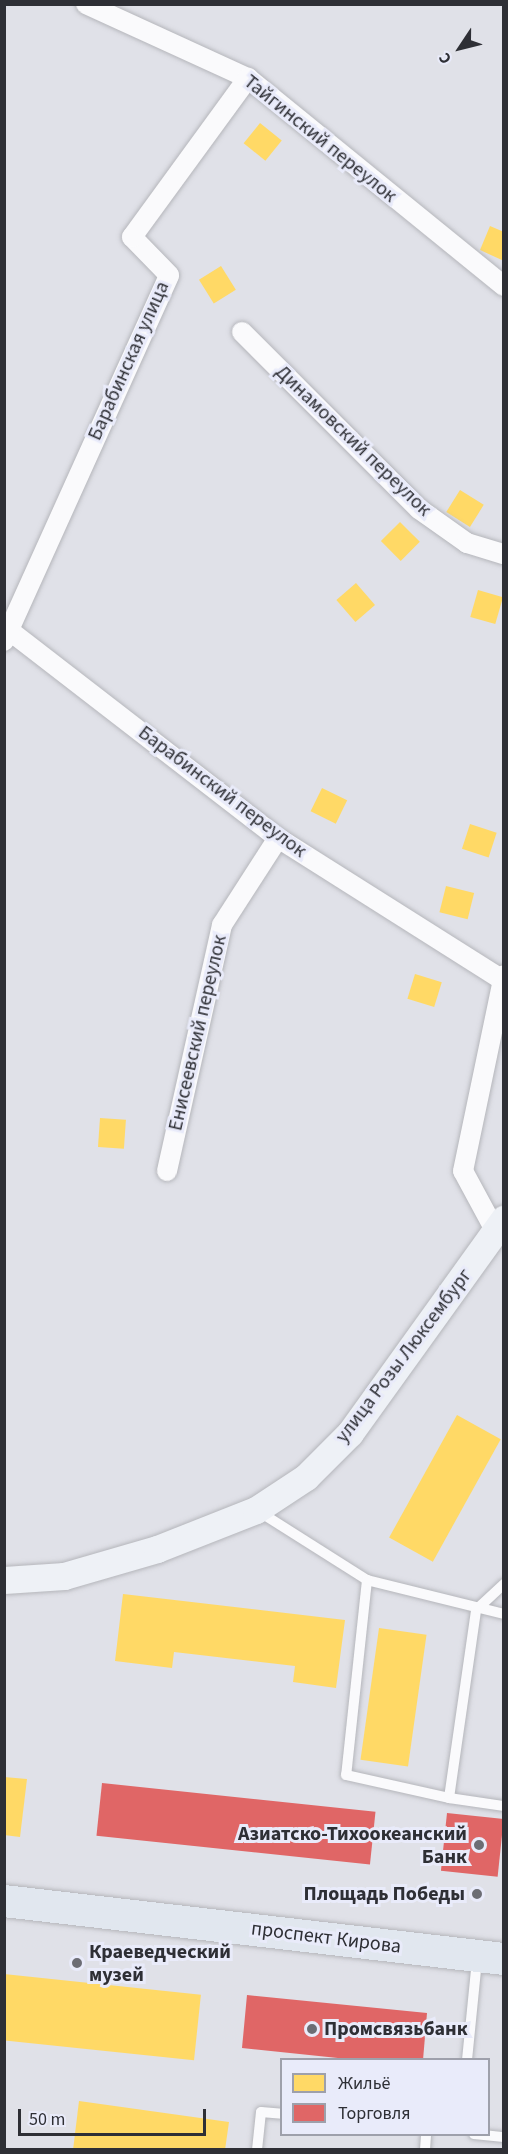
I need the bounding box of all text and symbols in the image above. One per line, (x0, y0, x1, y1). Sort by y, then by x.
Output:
north arrow (430, 18, 490, 78)
text: С (434, 48, 457, 68)
street label: Тайгинский переулок (239, 70, 401, 208)
street label: Барабинская улица (83, 278, 175, 444)
street label: Динамовский переулок (270, 360, 436, 522)
street label: Барабинский переулок (133, 721, 311, 863)
street label: Енисеевский переулок (164, 933, 232, 1133)
street label: улица Розы Люксембург (331, 1264, 477, 1448)
place label: Азиатско-Тихоокеанский Банк (238, 1822, 467, 1869)
marker: Азиатско-Тихоокеанский Банк (472, 1838, 486, 1852)
place label: Площадь Победы (303, 1882, 465, 1906)
marker: Площадь Победы (470, 1887, 484, 1901)
street label: проспект Кирова (250, 1917, 402, 1959)
place label: Краеведческий музей (89, 1940, 231, 1987)
marker: Краеведческий музей (70, 1956, 84, 1970)
place label: Промсвязьбанк (324, 2017, 468, 2041)
marker: Промсвязьбанк (305, 2022, 319, 2036)
legend (280, 2058, 490, 2136)
text: Жильё (338, 2071, 390, 2096)
scale bar (21, 2097, 208, 2135)
text: Торговля (338, 2101, 411, 2126)
text: 50 m (29, 2107, 65, 2132)

